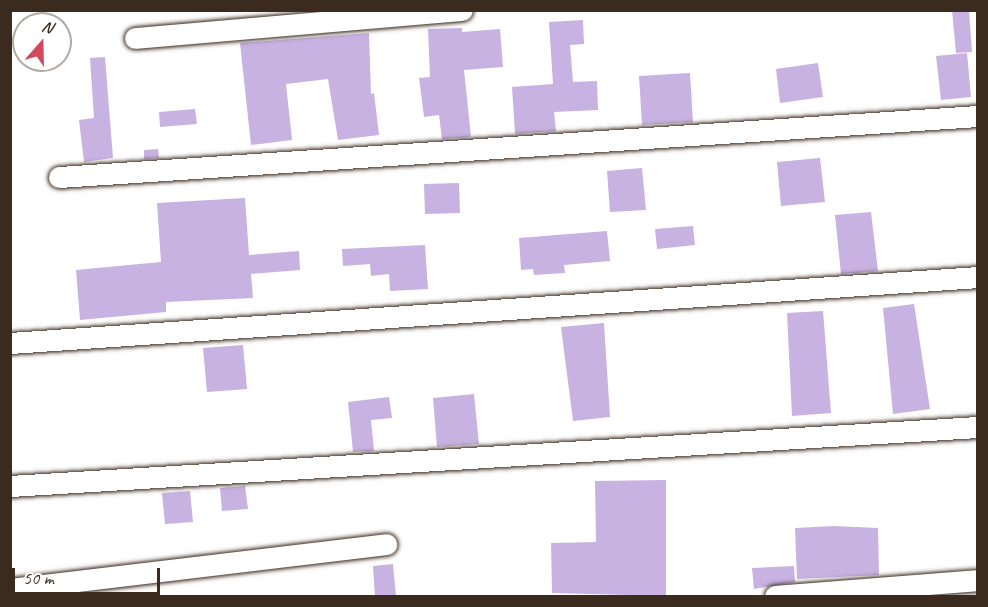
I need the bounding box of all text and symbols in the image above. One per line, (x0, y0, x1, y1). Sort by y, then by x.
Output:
north arrow (12, 12, 72, 72)
text: N (39, 16, 56, 38)
scale bar (15, 556, 164, 594)
text: 50 m (23, 567, 54, 589)

